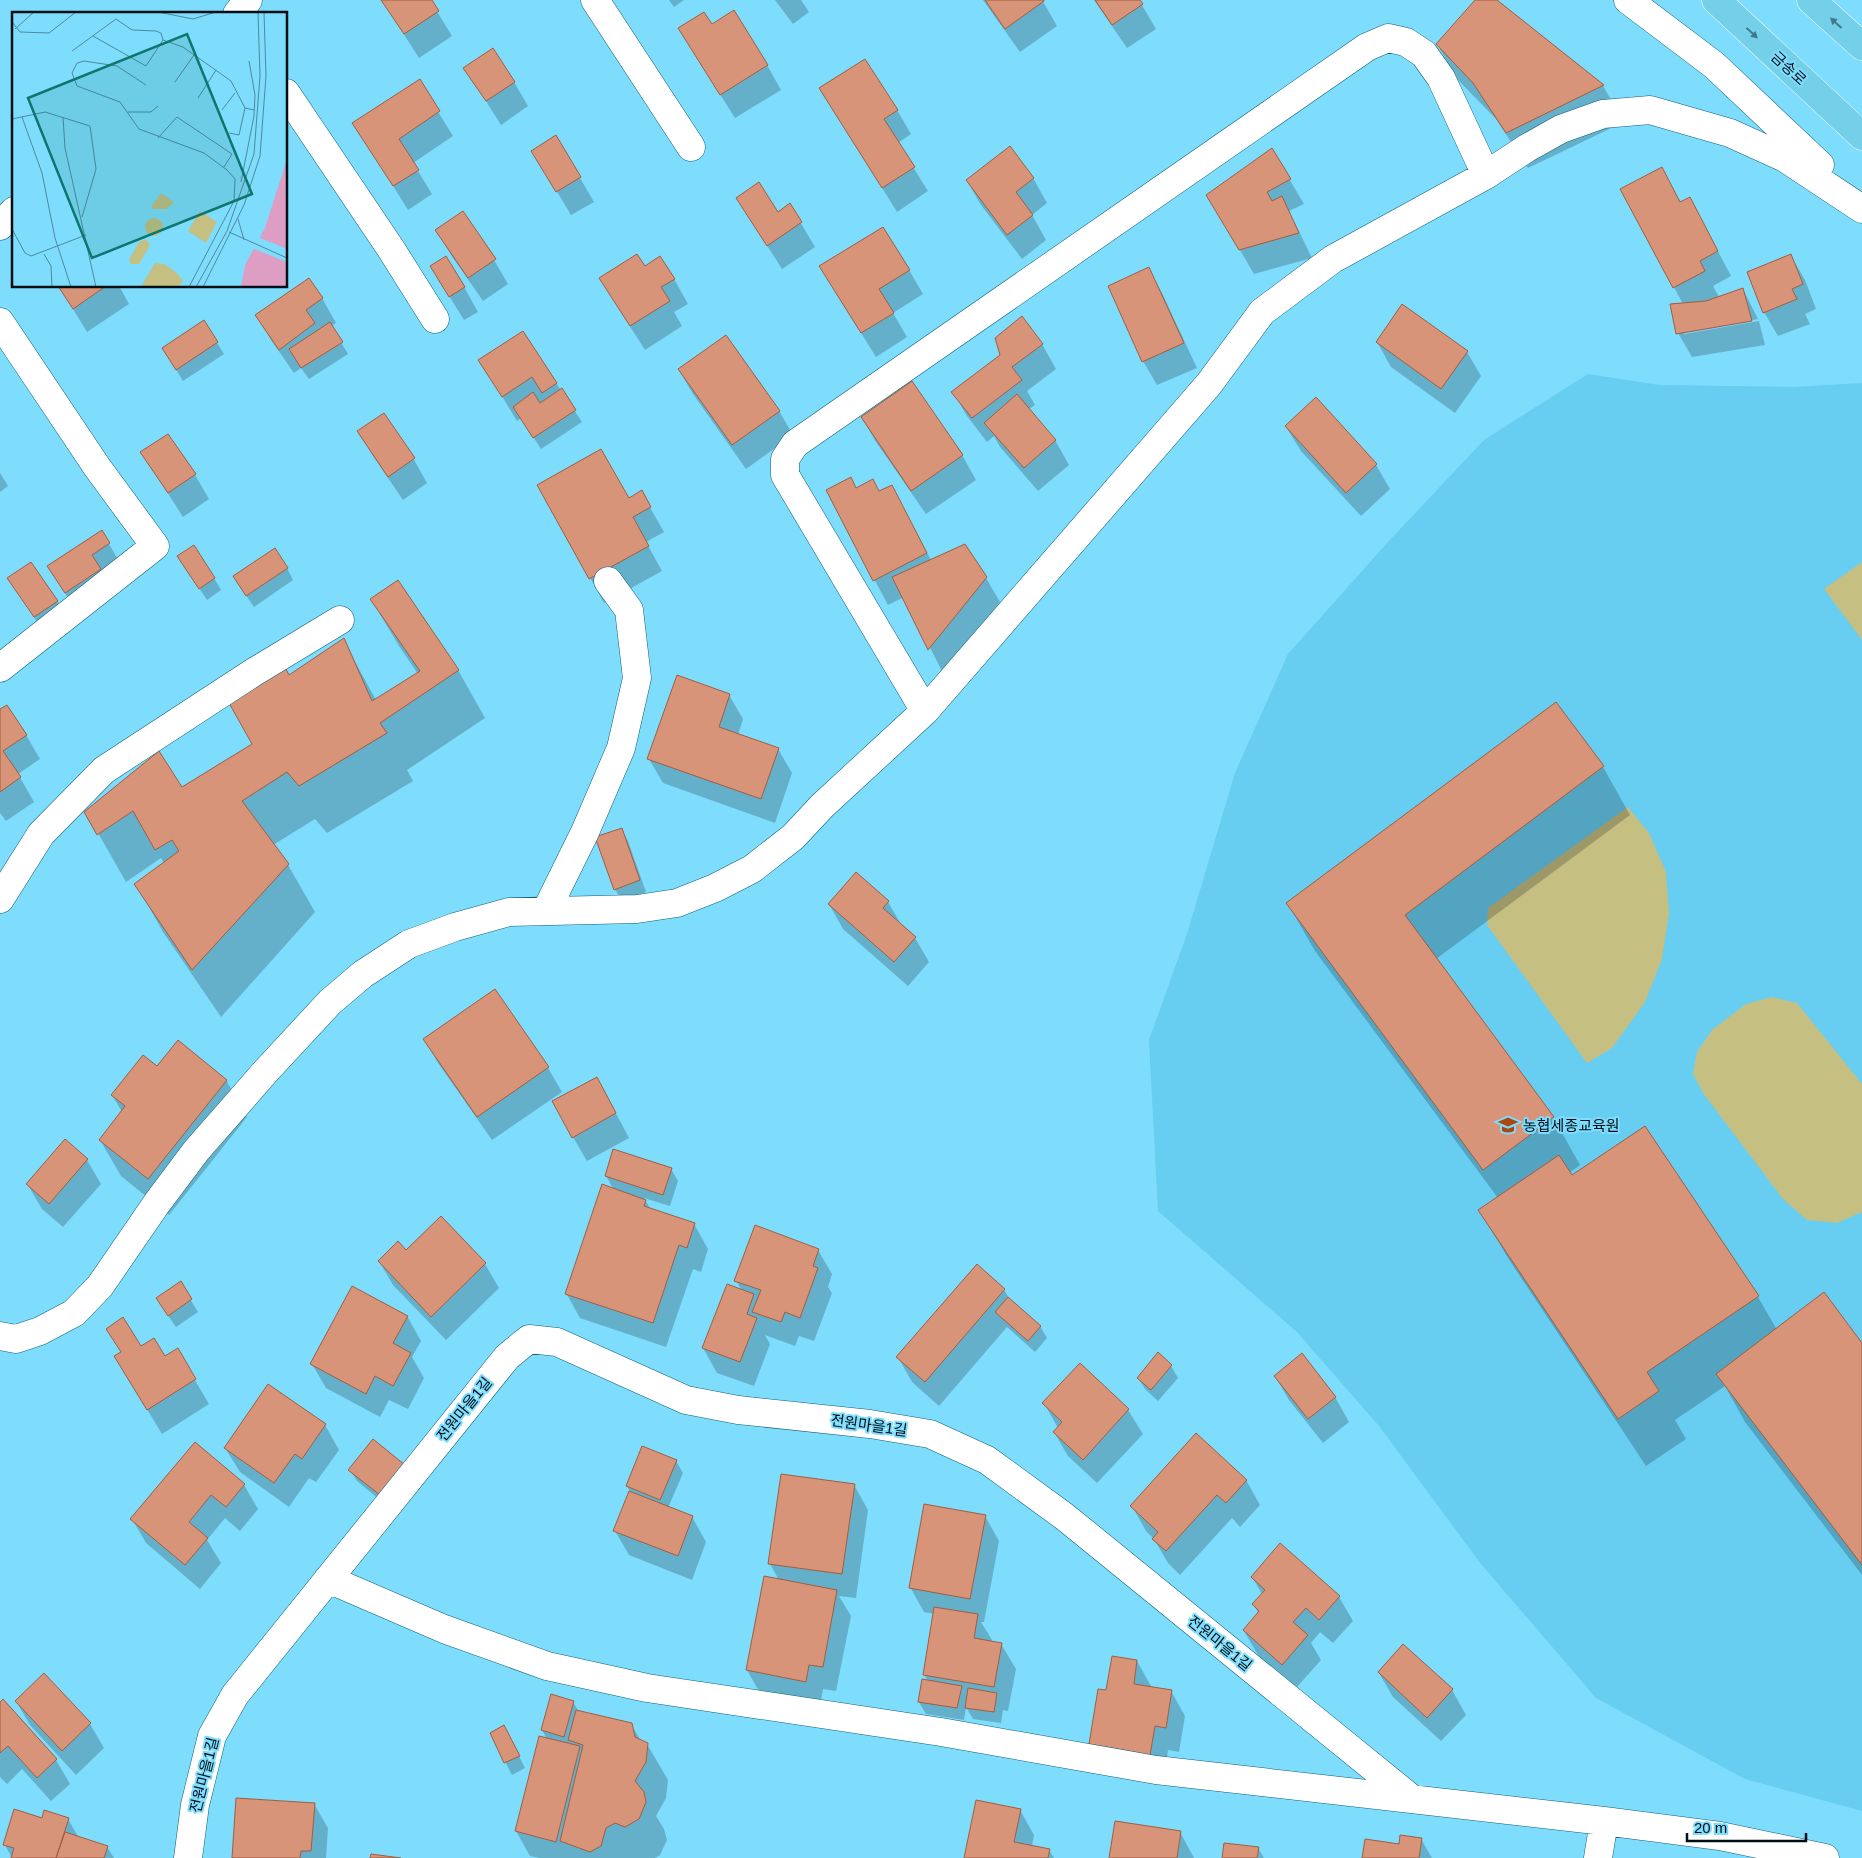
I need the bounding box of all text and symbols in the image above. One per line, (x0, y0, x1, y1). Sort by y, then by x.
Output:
inset map (12, 12, 288, 288)
one-way arrow (1831, 17, 1843, 29)
one-way arrow (1745, 27, 1757, 39)
street label: 금송로 (1768, 48, 1810, 88)
school or university icon: 농협세종교육원 (1497, 1114, 1519, 1136)
place label: 농협세종교육원 (1523, 1117, 1620, 1134)
street label: 전원마을1길 (433, 1374, 495, 1444)
street label: 전원마을1길 (830, 1411, 908, 1439)
street label: 전원마을1길 (1185, 1612, 1255, 1674)
street label: 전원마을1길 (186, 1735, 222, 1815)
scale bar (1687, 1810, 1806, 1842)
text: 20 m (1694, 1819, 1727, 1836)

